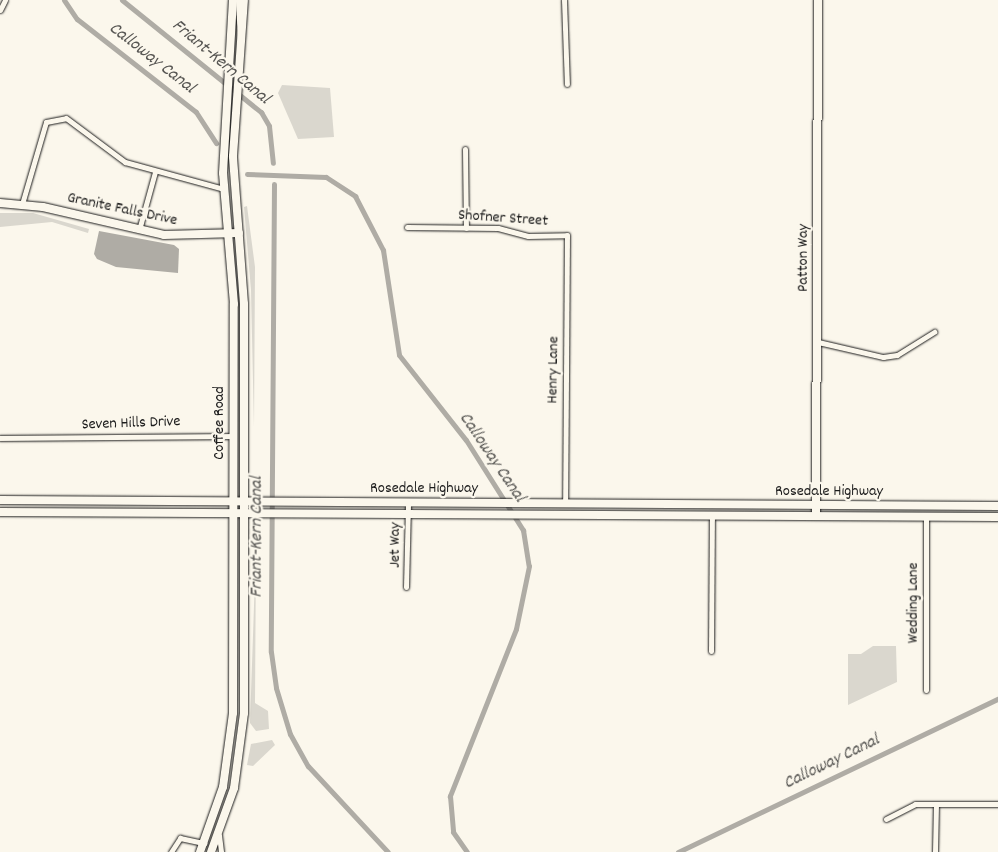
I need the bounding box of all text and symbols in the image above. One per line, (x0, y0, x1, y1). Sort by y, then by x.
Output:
water label: Friant-Kern Canal (167, 16, 273, 110)
water label: Calloway Canal (103, 19, 199, 99)
street label: Granite Falls Drive (65, 189, 179, 231)
street label: Shofner Street (457, 206, 549, 232)
street label: Patton Way (794, 224, 814, 292)
street label: Henry Lane (544, 336, 564, 404)
street label: Coffee Road (210, 386, 230, 460)
water label: Calloway Canal (453, 409, 529, 507)
street label: Seven Hills Drive (81, 413, 181, 435)
water label: Friant-Kern Canal (247, 476, 269, 598)
street label: Rosedale Highway (370, 479, 478, 499)
street label: Rosedale Highway (775, 482, 883, 502)
street label: Jet Way (386, 522, 406, 568)
street label: Wedding Lane (904, 563, 924, 643)
water label: Calloway Canal (781, 731, 883, 795)

